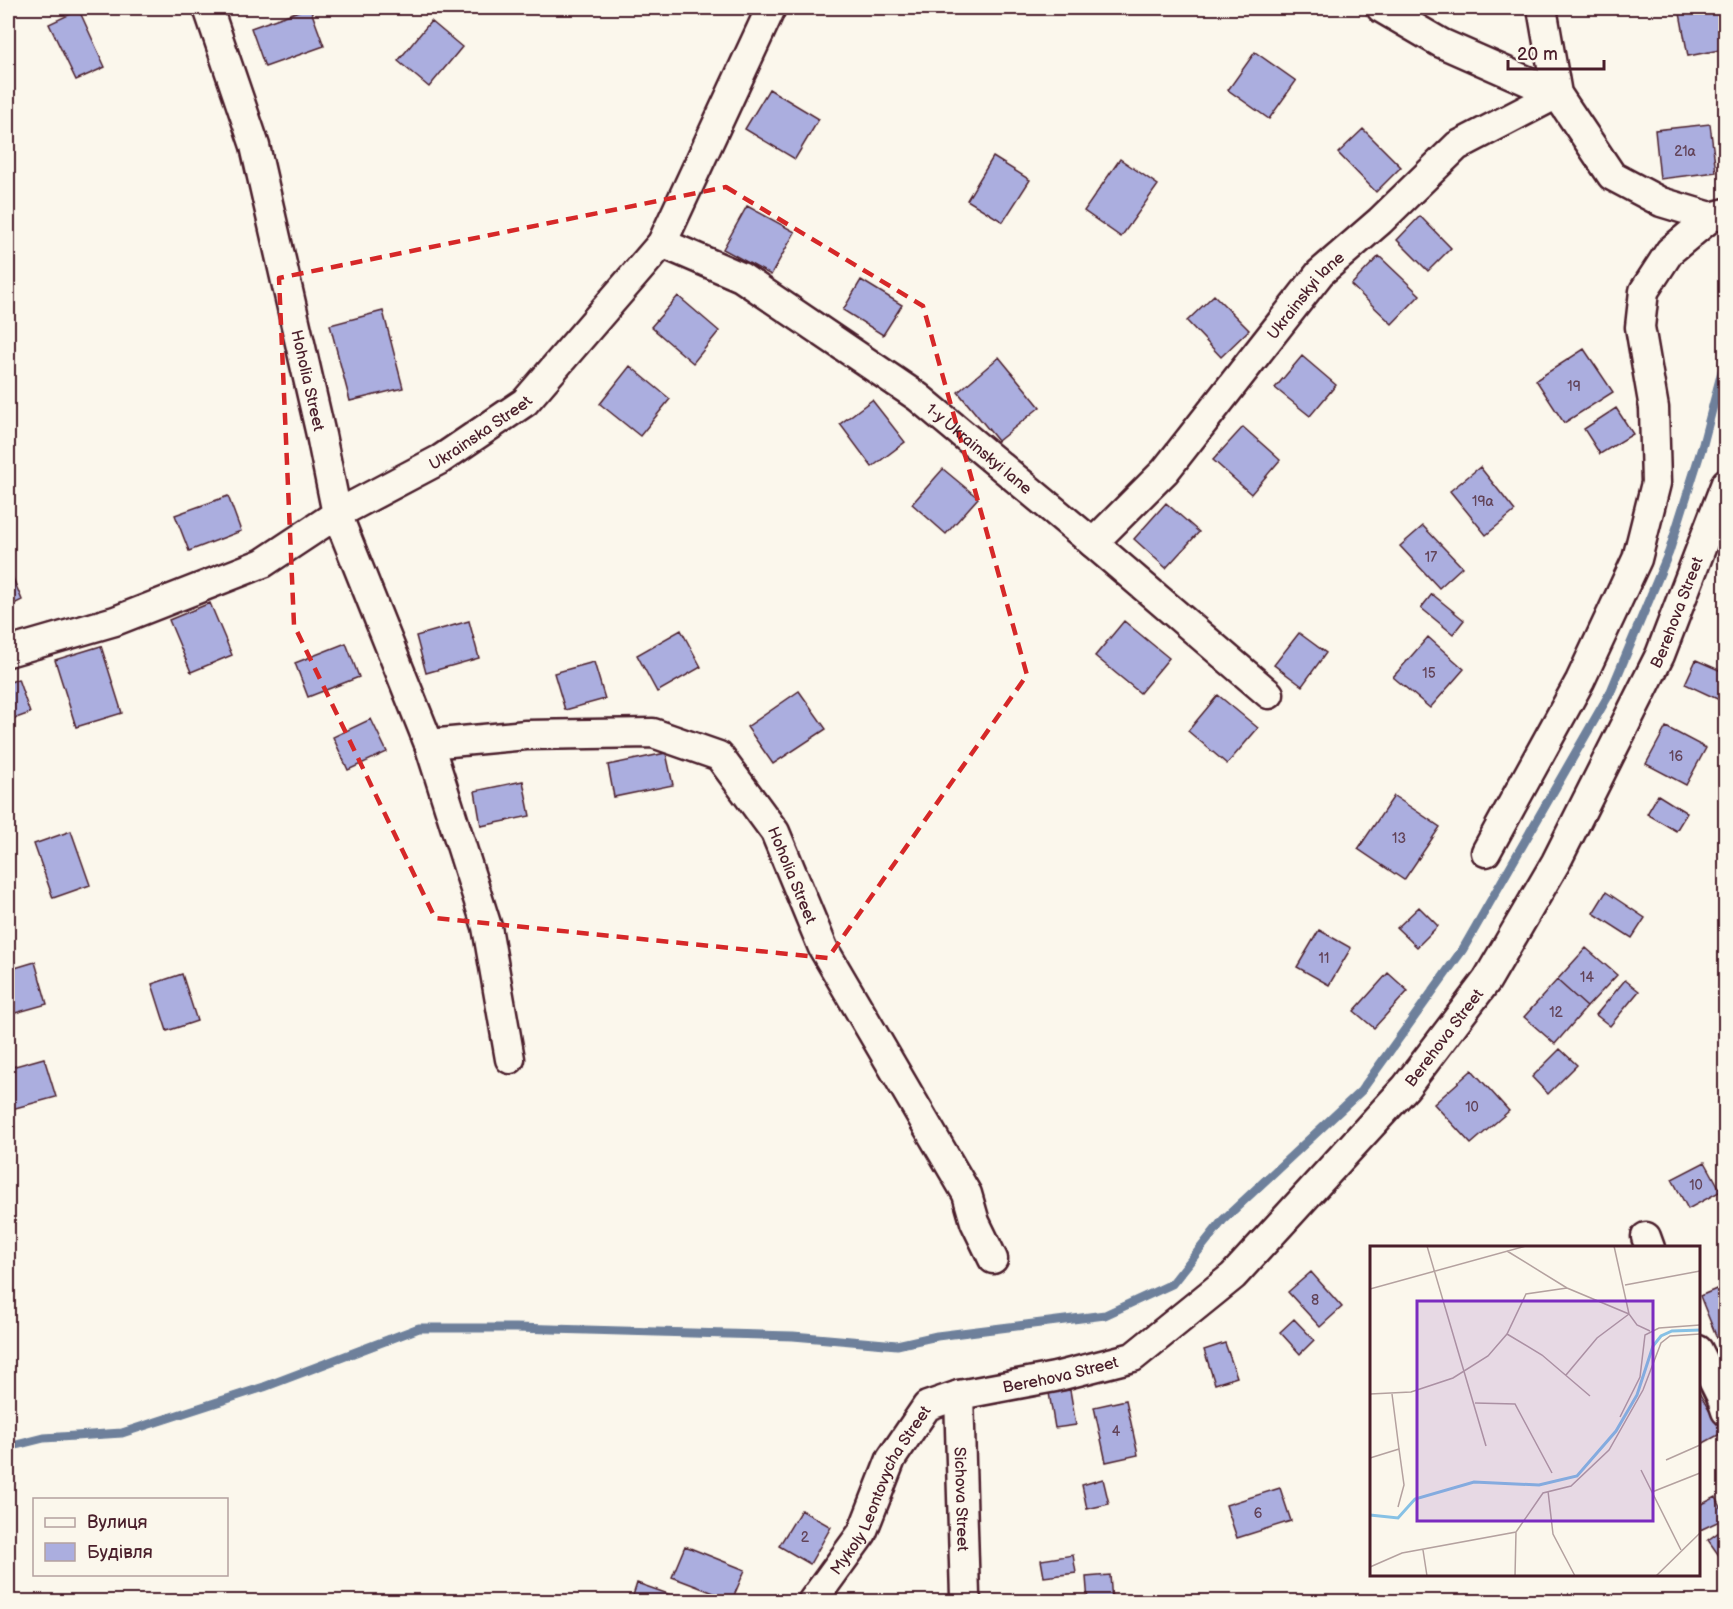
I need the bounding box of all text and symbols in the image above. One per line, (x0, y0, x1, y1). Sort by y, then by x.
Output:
scale bar (1508, 33, 1604, 71)
text: 20 m (1517, 44, 1558, 65)
house number: 21а (1674, 143, 1697, 160)
street label: Ukrainskyi lane (1264, 248, 1349, 344)
street label: Hoholia Street (286, 328, 328, 433)
house number: 19 (1567, 378, 1581, 395)
street label: Ukrainska Street (426, 393, 537, 475)
street label: 1-y Ukrainskyi lane (922, 400, 1036, 499)
house number: 19а (1472, 493, 1495, 510)
house number: 17 (1425, 549, 1437, 566)
street label: Berehova Street (1647, 554, 1708, 672)
house number: 15 (1422, 665, 1436, 682)
house number: 16 (1669, 748, 1683, 765)
street label: Hoholia Street (763, 824, 820, 927)
house number: 13 (1392, 830, 1406, 847)
house number: 11 (1319, 950, 1329, 967)
house number: 14 (1580, 969, 1594, 986)
street label: Berehova Street (1402, 985, 1488, 1091)
house number: 12 (1549, 1004, 1564, 1021)
house number: 10 (1465, 1099, 1479, 1116)
house number: 10 (1689, 1177, 1703, 1194)
inset map (1370, 1246, 1700, 1576)
house number: 8 (1311, 1292, 1319, 1309)
street label: Berehova Street (1001, 1353, 1120, 1398)
street label: Mykoly Leontovycha Street (827, 1403, 935, 1579)
house number: 4 (1112, 1423, 1121, 1440)
street label: Sichova Street (950, 1447, 972, 1552)
legend (33, 1498, 228, 1576)
house number: 6 (1254, 1505, 1263, 1522)
text: Вулиця (87, 1512, 148, 1533)
house number: 2 (801, 1529, 810, 1546)
text: Будівля (87, 1542, 153, 1563)

